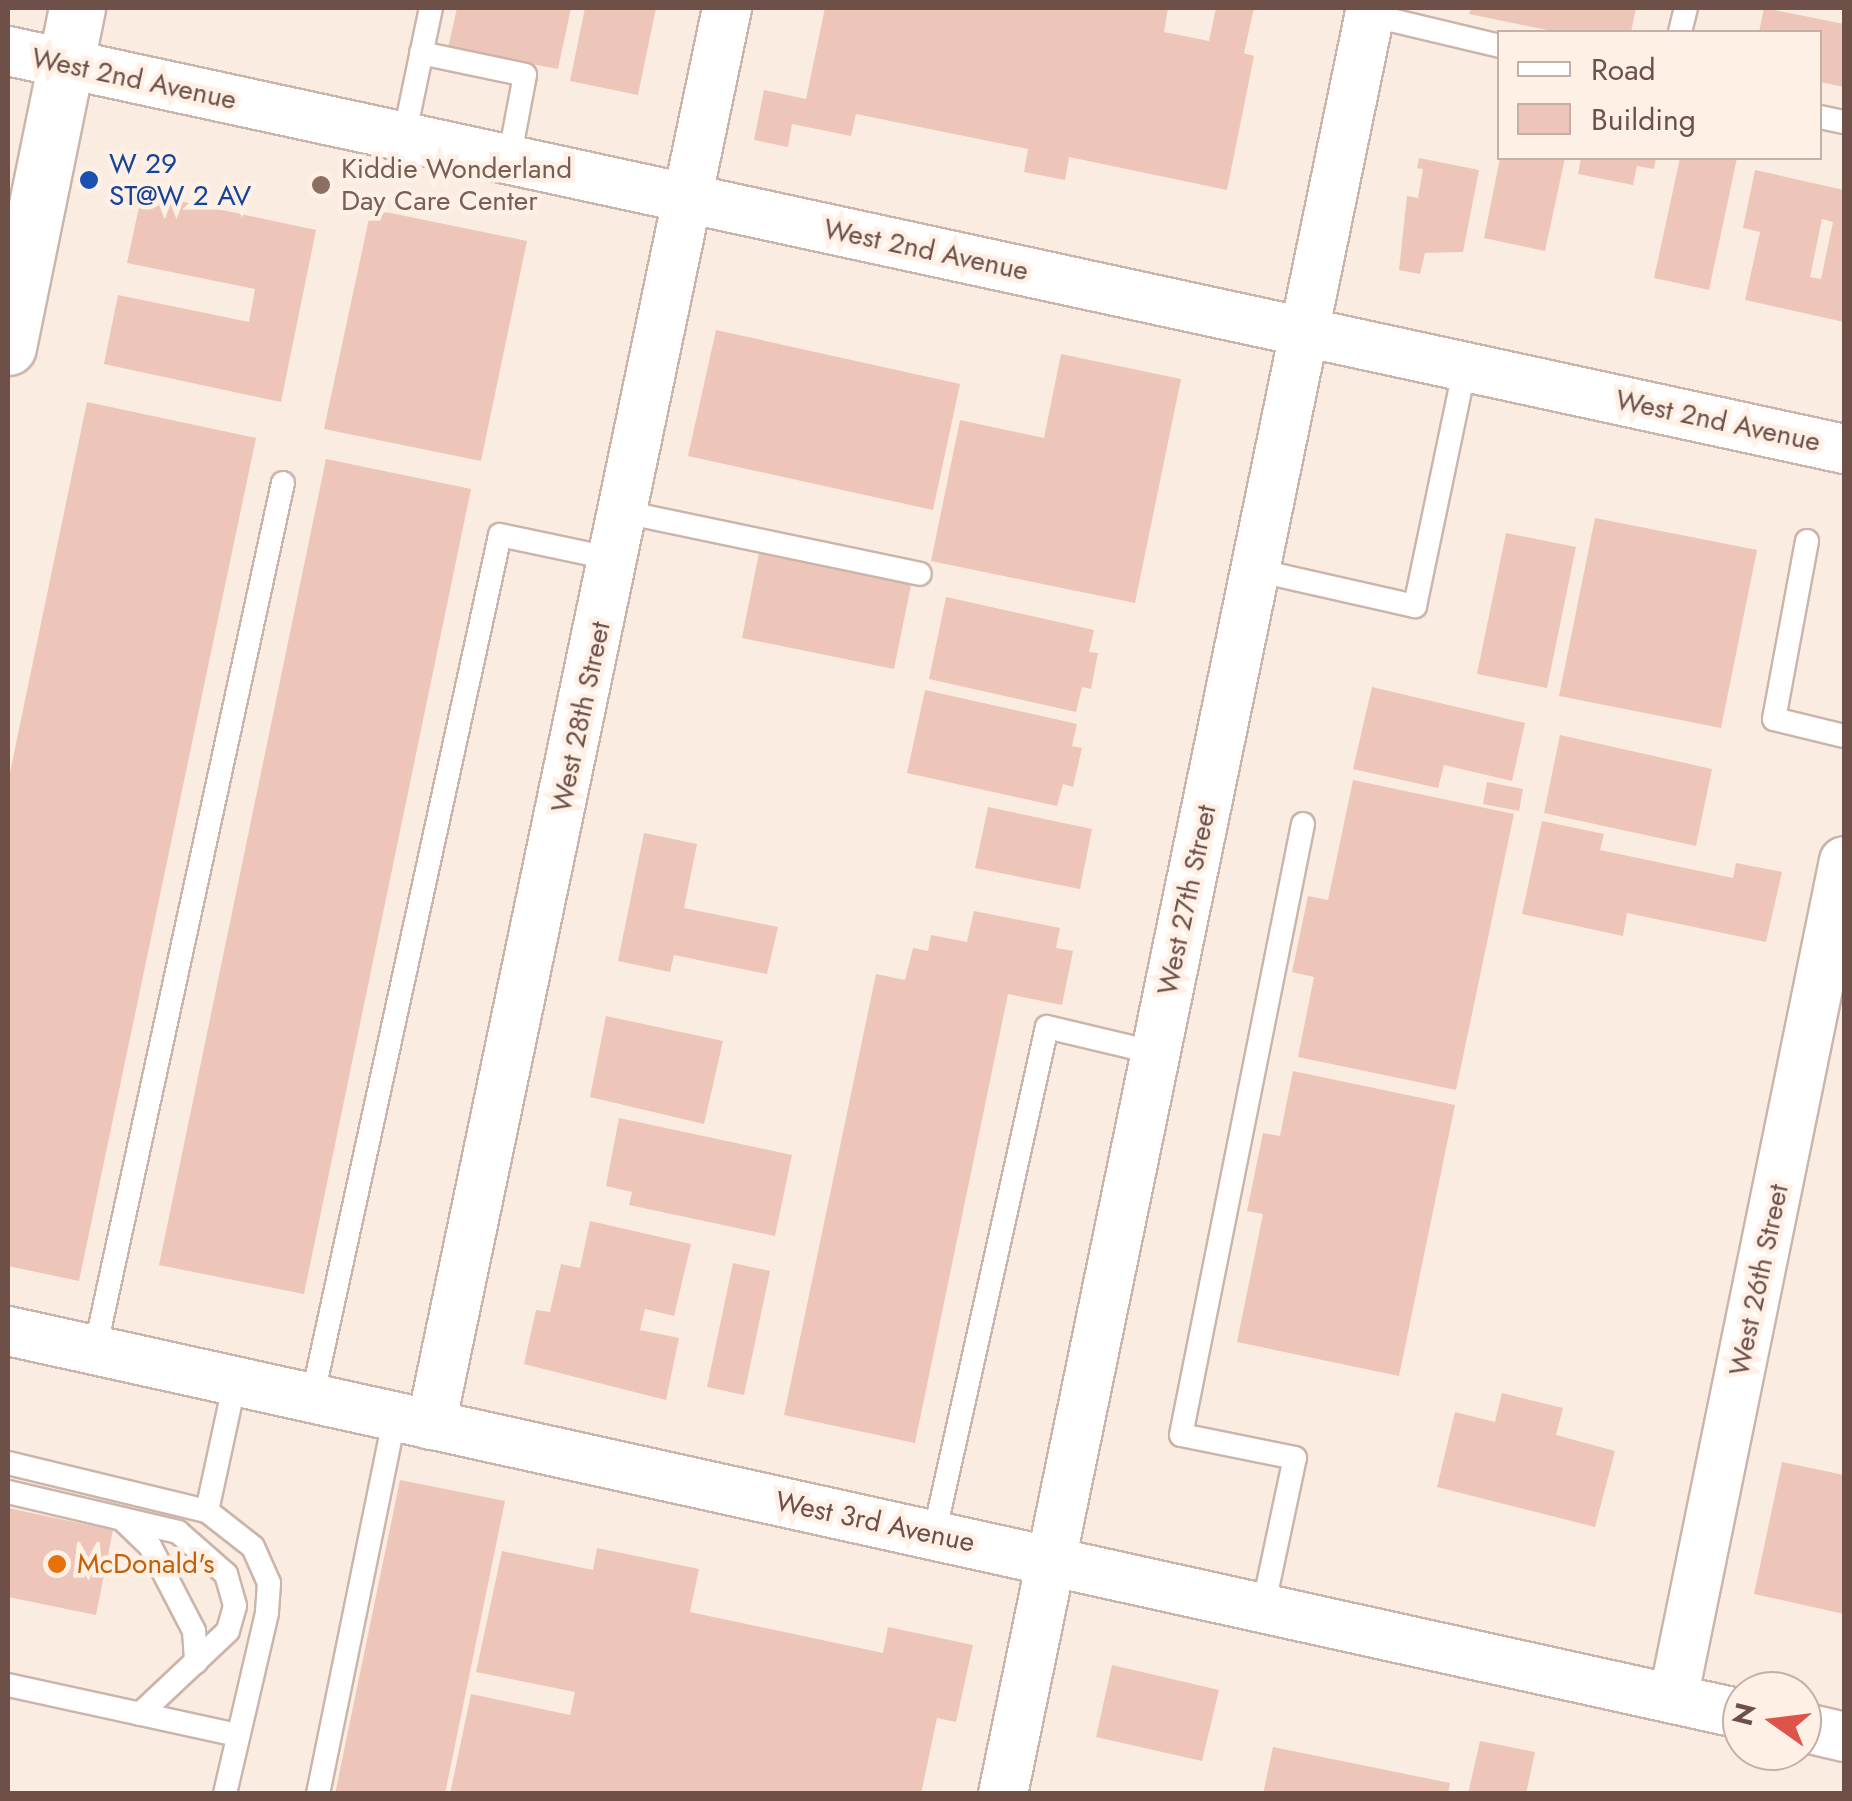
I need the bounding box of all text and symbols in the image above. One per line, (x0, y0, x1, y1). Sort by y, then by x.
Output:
legend (1497, 30, 1822, 160)
street label: West 2nd Avenue (29, 41, 239, 117)
text: Road (1591, 48, 1656, 91)
text: Building (1591, 98, 1696, 141)
place label: W 29 ST@W 2 AV (109, 147, 251, 213)
place label: Kiddie Wonderland Day Care Center (341, 152, 572, 218)
marker: W 29 ST@W 2 AV (78, 169, 100, 191)
marker: Kiddie Wonderland Day Care Center (310, 174, 332, 196)
street label: West 2nd Avenue (821, 212, 1031, 288)
street label: West 2nd Avenue (1613, 383, 1823, 459)
street label: West 28th Street (544, 619, 618, 815)
street label: West 27th Street (1150, 802, 1224, 998)
street label: West 26th Street (1722, 1181, 1796, 1379)
street label: West 3rd Avenue (772, 1484, 978, 1560)
place label: McDonald's (77, 1547, 214, 1581)
marker: McDonald's (46, 1553, 68, 1575)
north arrow (1722, 1671, 1822, 1771)
text: N (1722, 1698, 1767, 1730)

